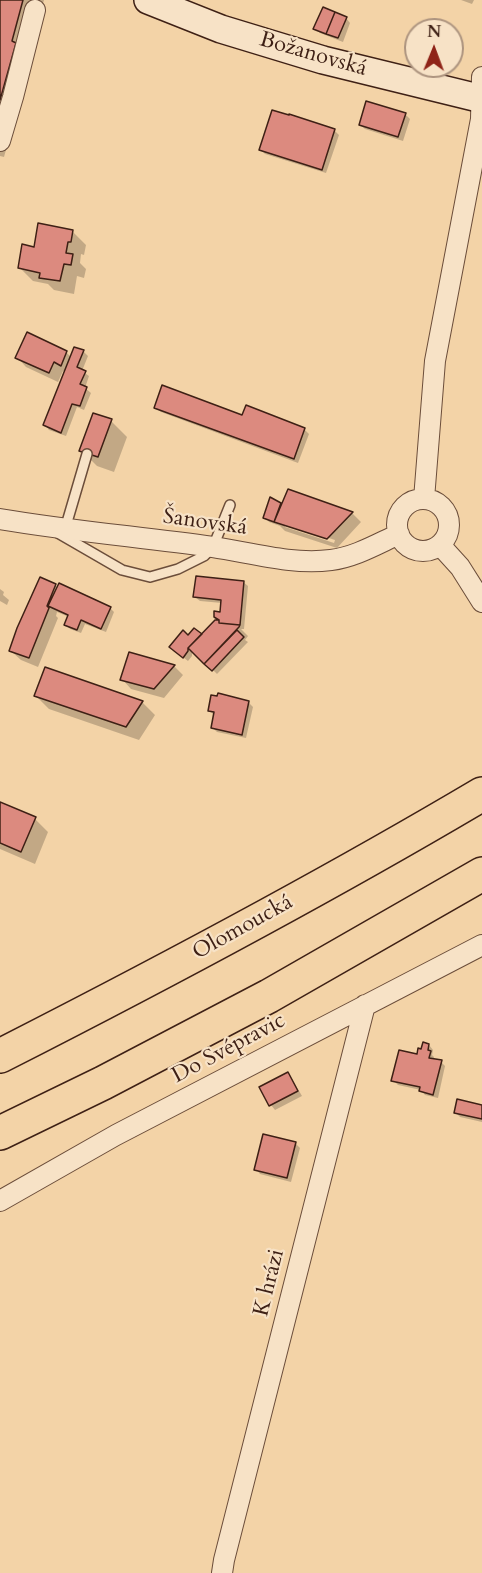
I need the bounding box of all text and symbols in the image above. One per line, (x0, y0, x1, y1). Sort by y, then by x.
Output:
north arrow (404, 18, 464, 78)
text: N (427, 21, 441, 43)
street label: Božanovská (256, 27, 370, 83)
street label: Šanovská (161, 504, 249, 542)
street label: Olomoucká (188, 890, 298, 966)
street label: Do Svépravic (168, 1008, 290, 1090)
street label: K hrázi (249, 1247, 291, 1319)

